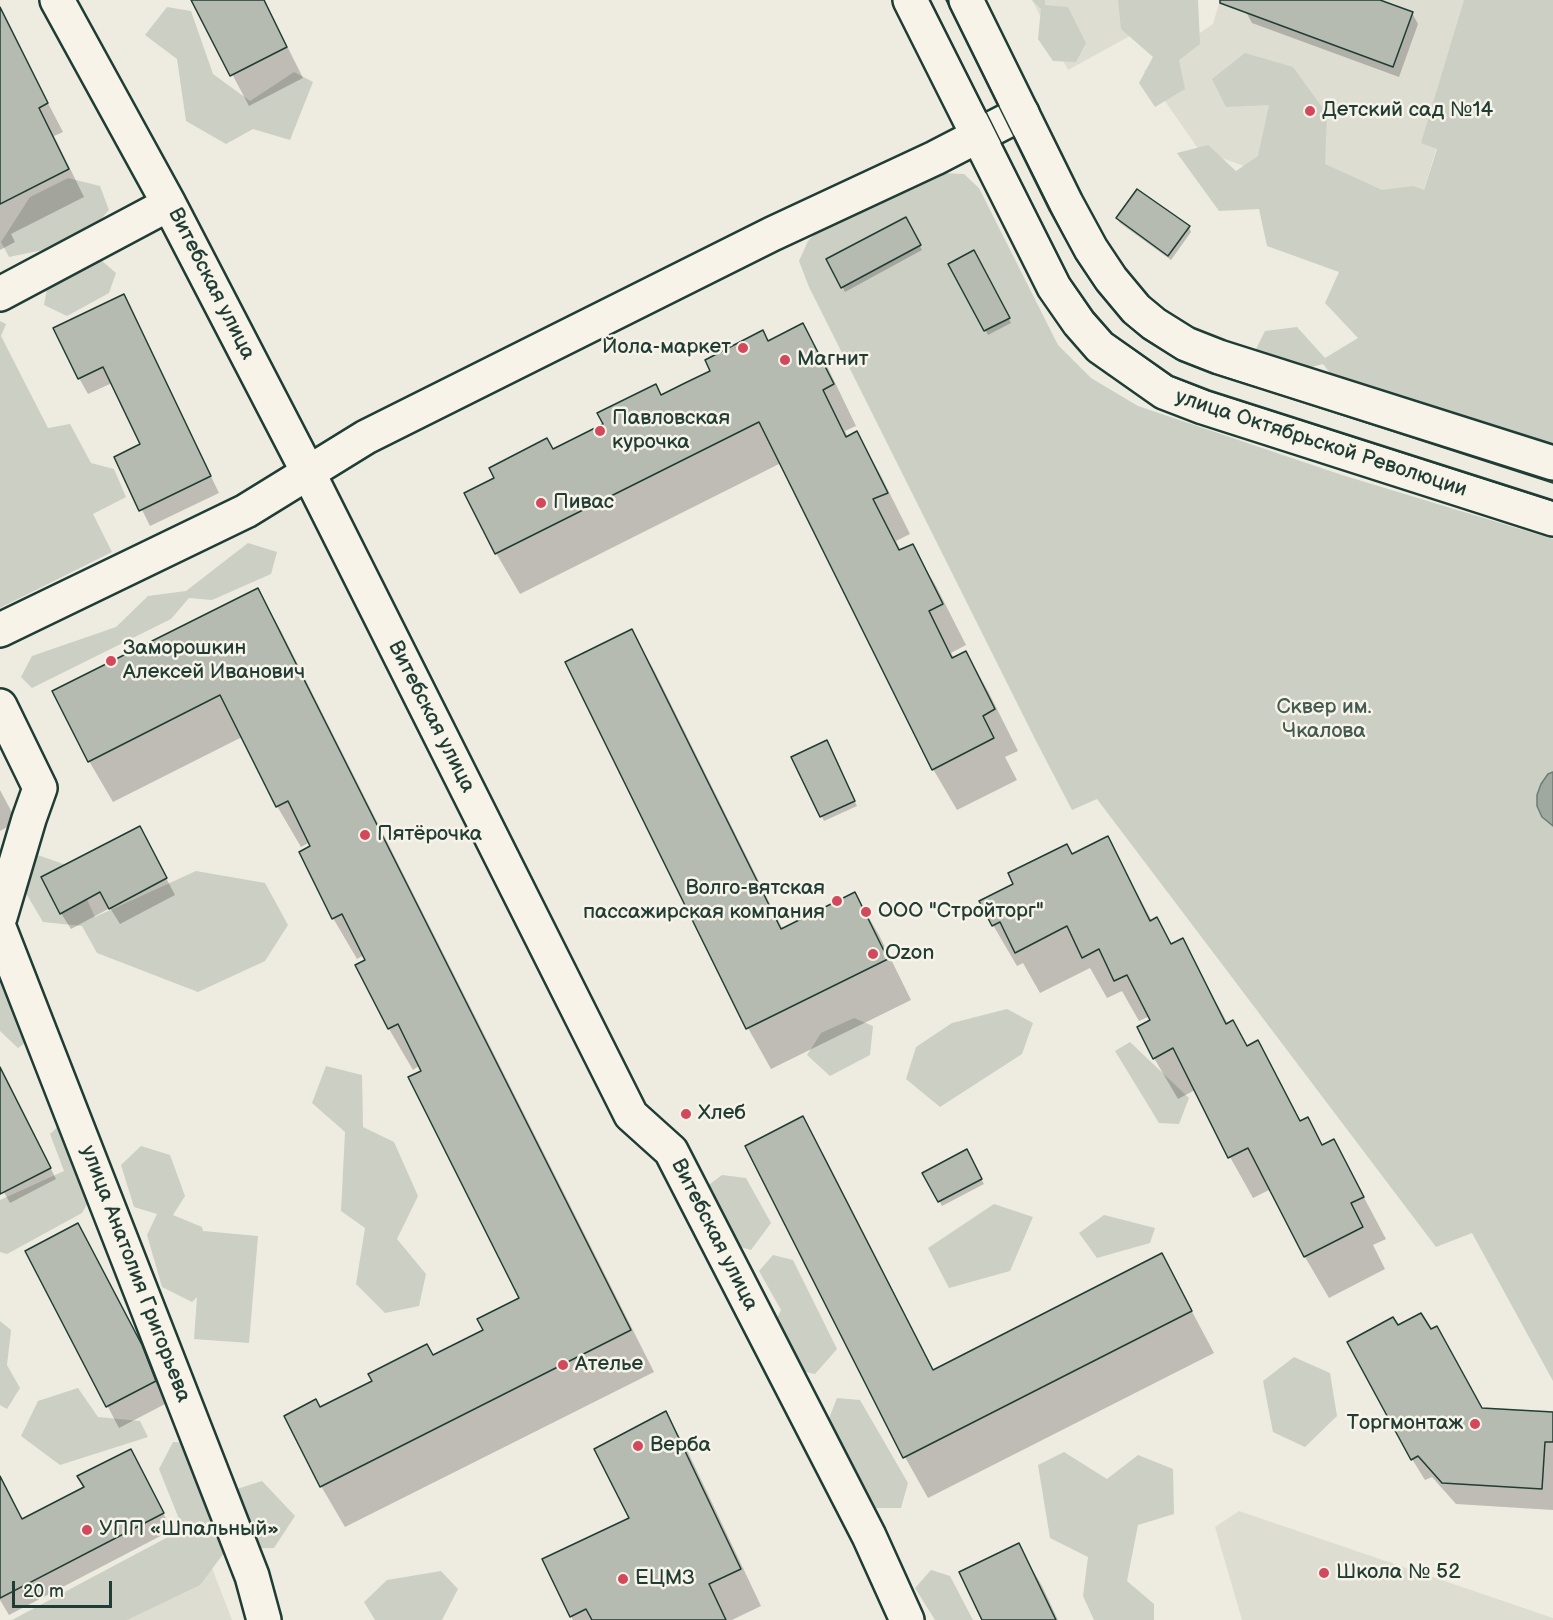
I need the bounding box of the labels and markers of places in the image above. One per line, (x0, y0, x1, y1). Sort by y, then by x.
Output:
place label: Детский сад №14 (1322, 98, 1493, 124)
marker: Детский сад №14 (1303, 104, 1317, 118)
place label: Йола-маркет (602, 335, 731, 361)
marker: Йола-маркет (736, 341, 750, 355)
place label: Магнит (797, 347, 869, 373)
marker: Магнит (778, 353, 792, 367)
place label: Павловская курочка (612, 406, 730, 456)
marker: Павловская курочка (593, 424, 607, 438)
place label: Пивас (553, 490, 614, 516)
marker: Пивас (534, 496, 548, 510)
place label: Заморошкин Алексей Иванович (123, 636, 305, 686)
marker: Заморошкин Алексей Иванович (104, 654, 118, 668)
place label: Пятёрочка (377, 822, 482, 848)
marker: Пятёрочка (358, 828, 372, 842)
place label: Волго-вятская пассажирская компания (583, 876, 825, 926)
marker: Волго-вятская пассажирская компания (830, 894, 844, 908)
place label: ООО "Стройторг" (878, 899, 1044, 925)
marker: ООО "Стройторг" (859, 905, 873, 919)
place label: Ozon (885, 941, 934, 967)
marker: Ozon (866, 947, 880, 961)
place label: Хлеб (698, 1101, 746, 1127)
marker: Хлеб (679, 1107, 693, 1121)
place label: Ателье (575, 1352, 643, 1378)
marker: Ателье (556, 1358, 570, 1372)
place label: Торгмонтаж (1347, 1411, 1463, 1437)
marker: Торгмонтаж (1468, 1417, 1482, 1431)
place label: Верба (650, 1433, 711, 1459)
marker: Верба (631, 1439, 645, 1453)
place label: УПП «Шпальный» (99, 1517, 279, 1543)
marker: УПП «Шпальный» (80, 1523, 94, 1537)
place label: Школа № 52 (1336, 1560, 1461, 1586)
place label: ЕЦМЗ (635, 1566, 695, 1592)
marker: Школа № 52 (1317, 1566, 1331, 1580)
marker: ЕЦМЗ (616, 1572, 630, 1586)

